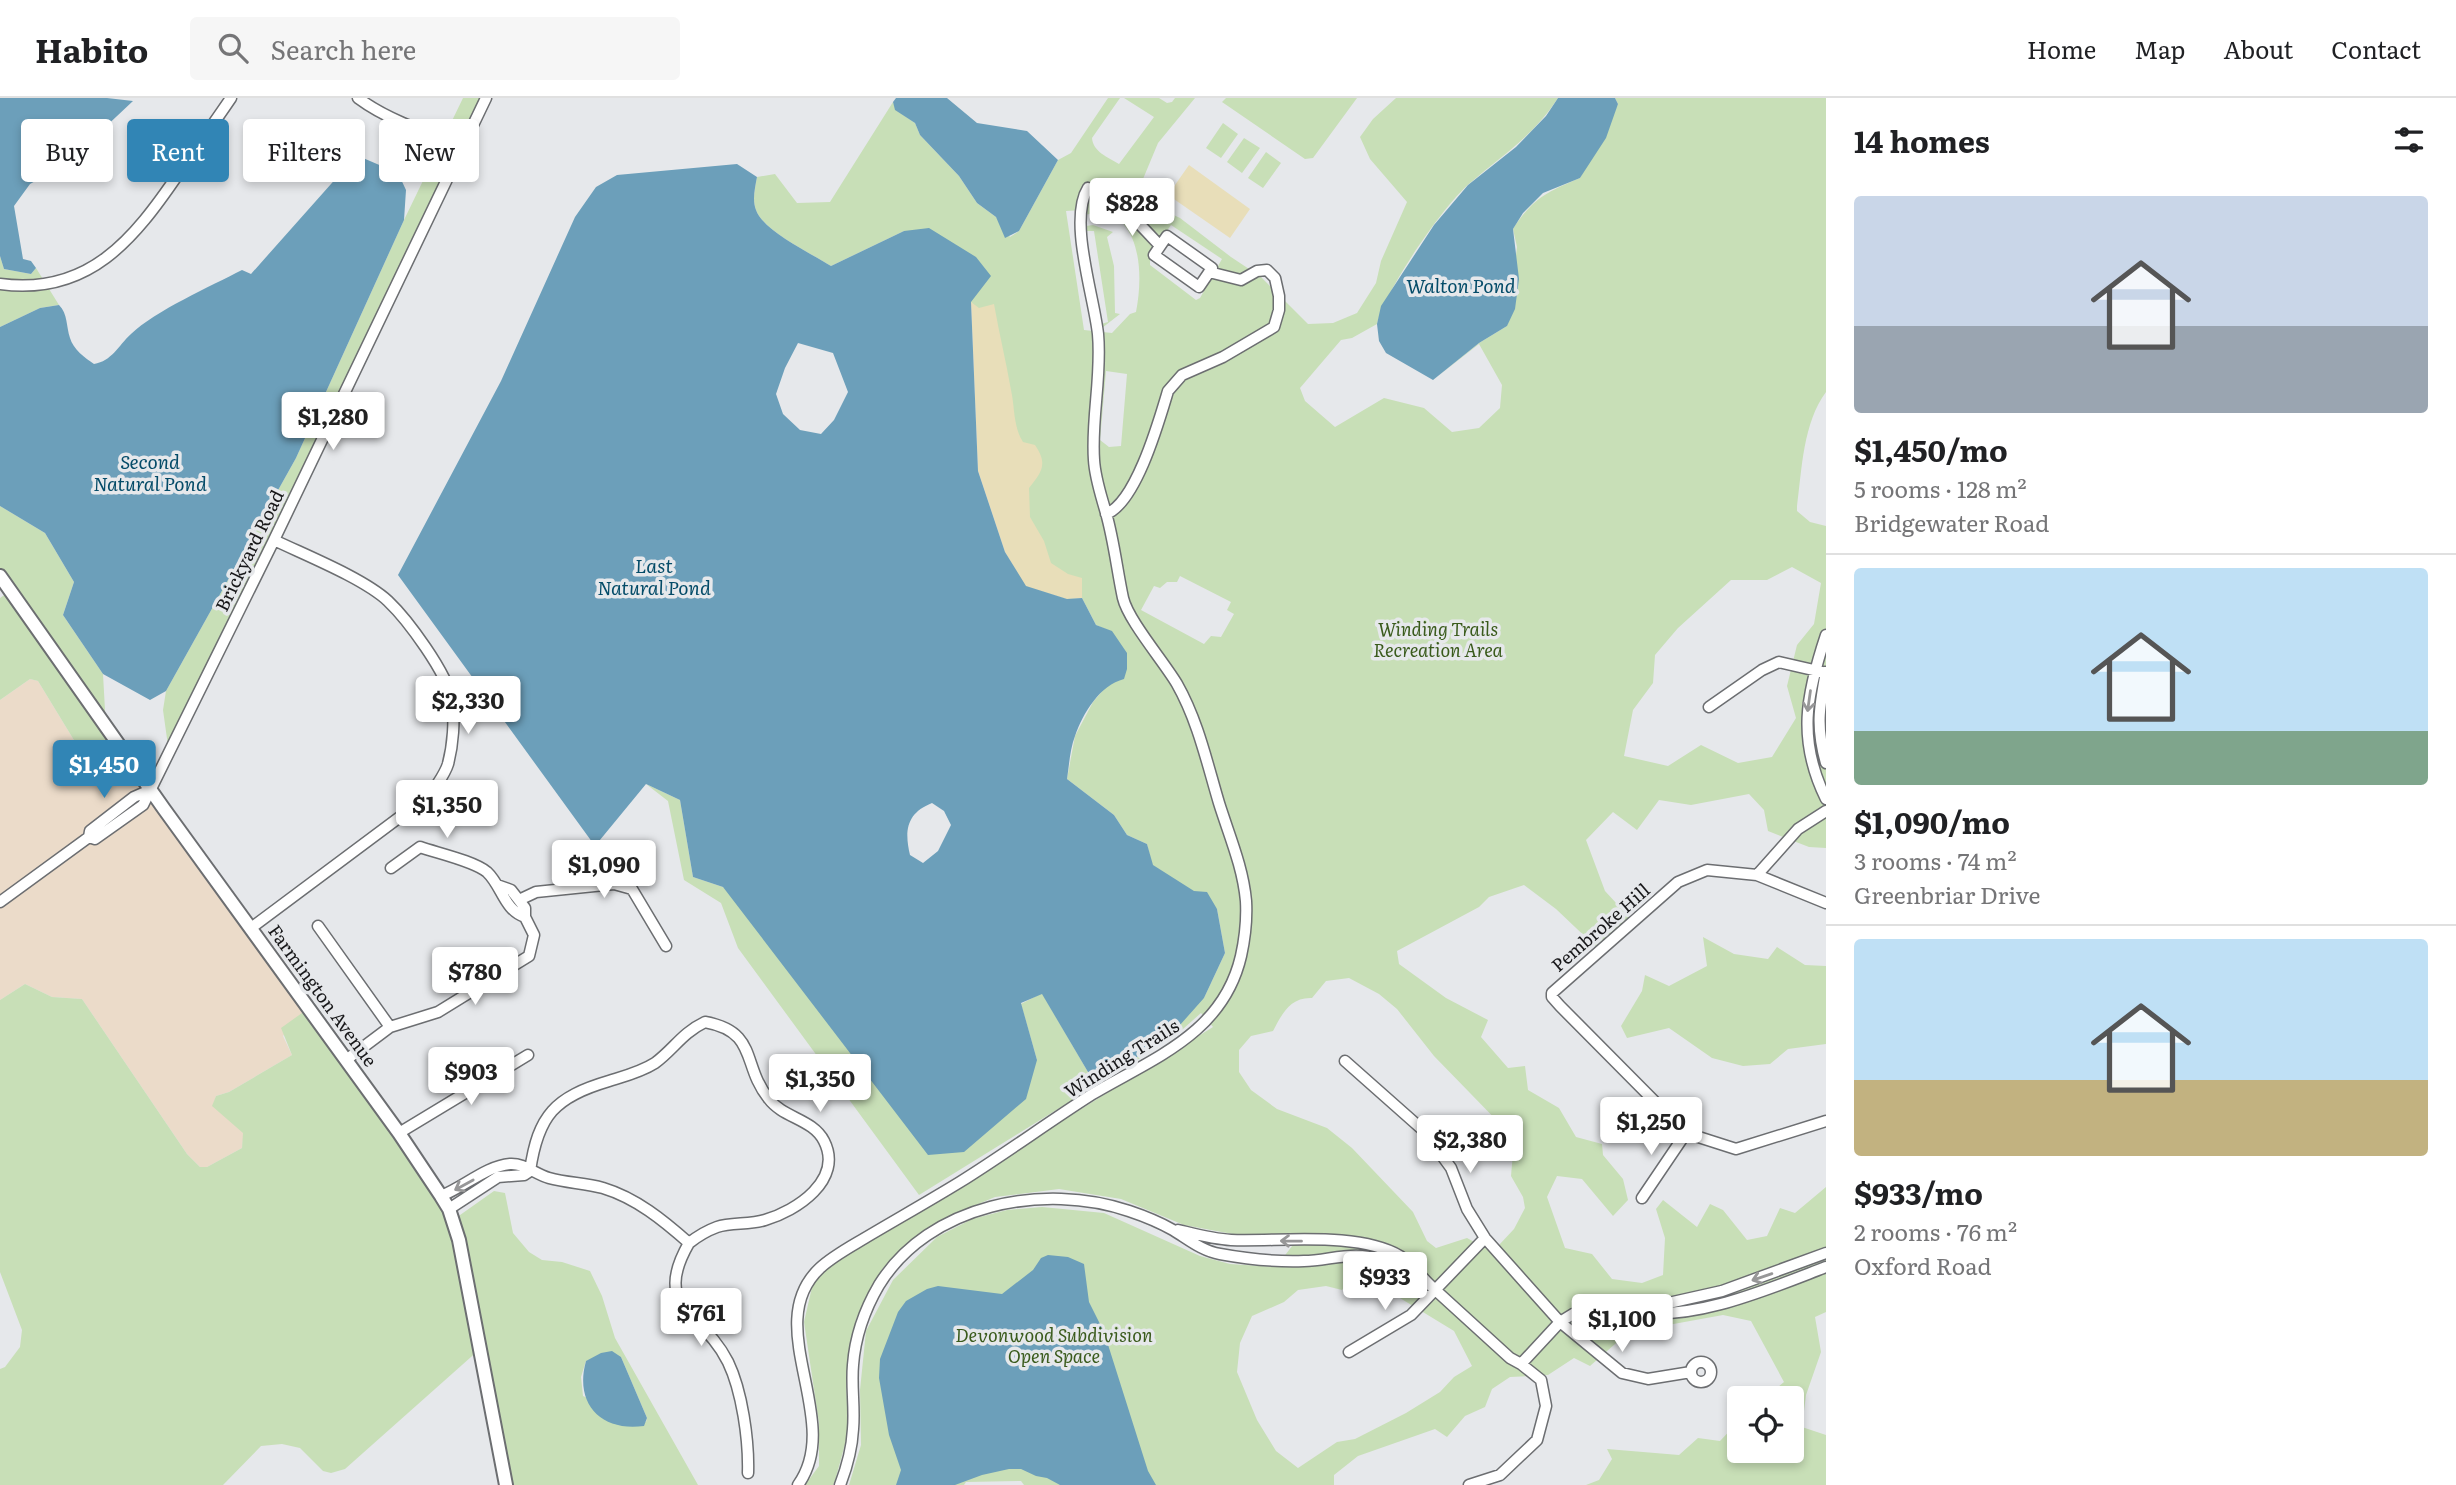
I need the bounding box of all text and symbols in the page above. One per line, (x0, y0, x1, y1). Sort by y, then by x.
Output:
search box (190, 17, 680, 80)
text: Habito (35, 24, 148, 73)
icon: search (214, 29, 252, 67)
text: Search here (270, 29, 416, 68)
text: Home (2027, 31, 2096, 66)
text: Map (2134, 31, 2185, 66)
text: About (2223, 31, 2293, 66)
text: Contact (2331, 31, 2421, 66)
text: 14 homes (1854, 118, 1990, 162)
chip: Buy (21, 119, 113, 182)
chip: Rent (127, 119, 229, 182)
chip: Filters (243, 119, 365, 182)
chip: New (379, 119, 479, 182)
icon: filters (2390, 121, 2428, 159)
pin: $828 (1091, 178, 1173, 238)
text: $828 (1106, 184, 1158, 218)
icon: home (2078, 242, 2204, 368)
water label: Walton Pond (1406, 271, 1516, 299)
pin: $1,280 (276, 392, 390, 452)
text: $1,280 (298, 398, 368, 432)
text: $1,450/mo (1854, 427, 2008, 471)
water label: Second Natural Pond (93, 447, 207, 497)
text: 5 rooms · 128 m² (1854, 471, 2027, 505)
street label: Brickyard Road (208, 485, 290, 616)
text: Bridgewater Road (1854, 505, 2049, 539)
water label: Last Natural Pond (597, 551, 711, 601)
icon: home (2078, 614, 2204, 740)
park label: Winding Trails Recreation Area (1373, 615, 1503, 663)
pin: $2,330 (411, 676, 525, 736)
text: $2,330 (432, 682, 504, 716)
one-way arrow (1802, 689, 1815, 711)
pin: $1,450 (47, 740, 161, 800)
text: $1,450 (69, 746, 139, 780)
pin: $1,350 (390, 780, 504, 840)
text: $1,350 (412, 786, 482, 820)
text: $1,090/mo (1854, 799, 2010, 843)
pin: $1,090 (547, 840, 661, 900)
text: 3 rooms · 74 m² (1854, 843, 2017, 877)
text: $1,090 (568, 846, 640, 880)
street label: Pembroke Hill (1545, 876, 1655, 977)
text: Greenbriar Drive (1854, 877, 2040, 911)
street label: Farmington Avenue (262, 918, 384, 1072)
pin: $780 (434, 948, 516, 1007)
text: $780 (448, 953, 502, 987)
icon: home (2078, 985, 2204, 1111)
street label: Winding Trails (1059, 1012, 1184, 1104)
pin: $903 (430, 1048, 512, 1107)
text: $903 (444, 1053, 498, 1087)
pin: $1,350 (763, 1054, 877, 1114)
text: $1,350 (785, 1060, 855, 1094)
pin: $1,250 (1594, 1098, 1708, 1157)
text: $1,250 (1616, 1103, 1686, 1137)
pin: $2,380 (1413, 1116, 1527, 1175)
text: $2,380 (1433, 1121, 1507, 1155)
text: $933/mo (1854, 1170, 1983, 1214)
one-way arrow (454, 1179, 475, 1192)
text: 2 rooms · 76 m² (1854, 1214, 2017, 1248)
one-way arrow (1279, 1234, 1302, 1248)
text: Oxford Road (1854, 1248, 1992, 1282)
pin: $933 (1344, 1252, 1426, 1312)
text: $933 (1359, 1258, 1411, 1292)
one-way arrow (1751, 1272, 1773, 1284)
pin: $761 (660, 1288, 742, 1348)
text: $761 (677, 1294, 725, 1328)
pin: $1,100 (1565, 1294, 1679, 1354)
text: $1,100 (1588, 1300, 1656, 1334)
park label: Devonwood Subdivision Open Space (955, 1321, 1153, 1369)
map controls (1727, 1386, 1804, 1463)
button: locate (1727, 1386, 1804, 1463)

